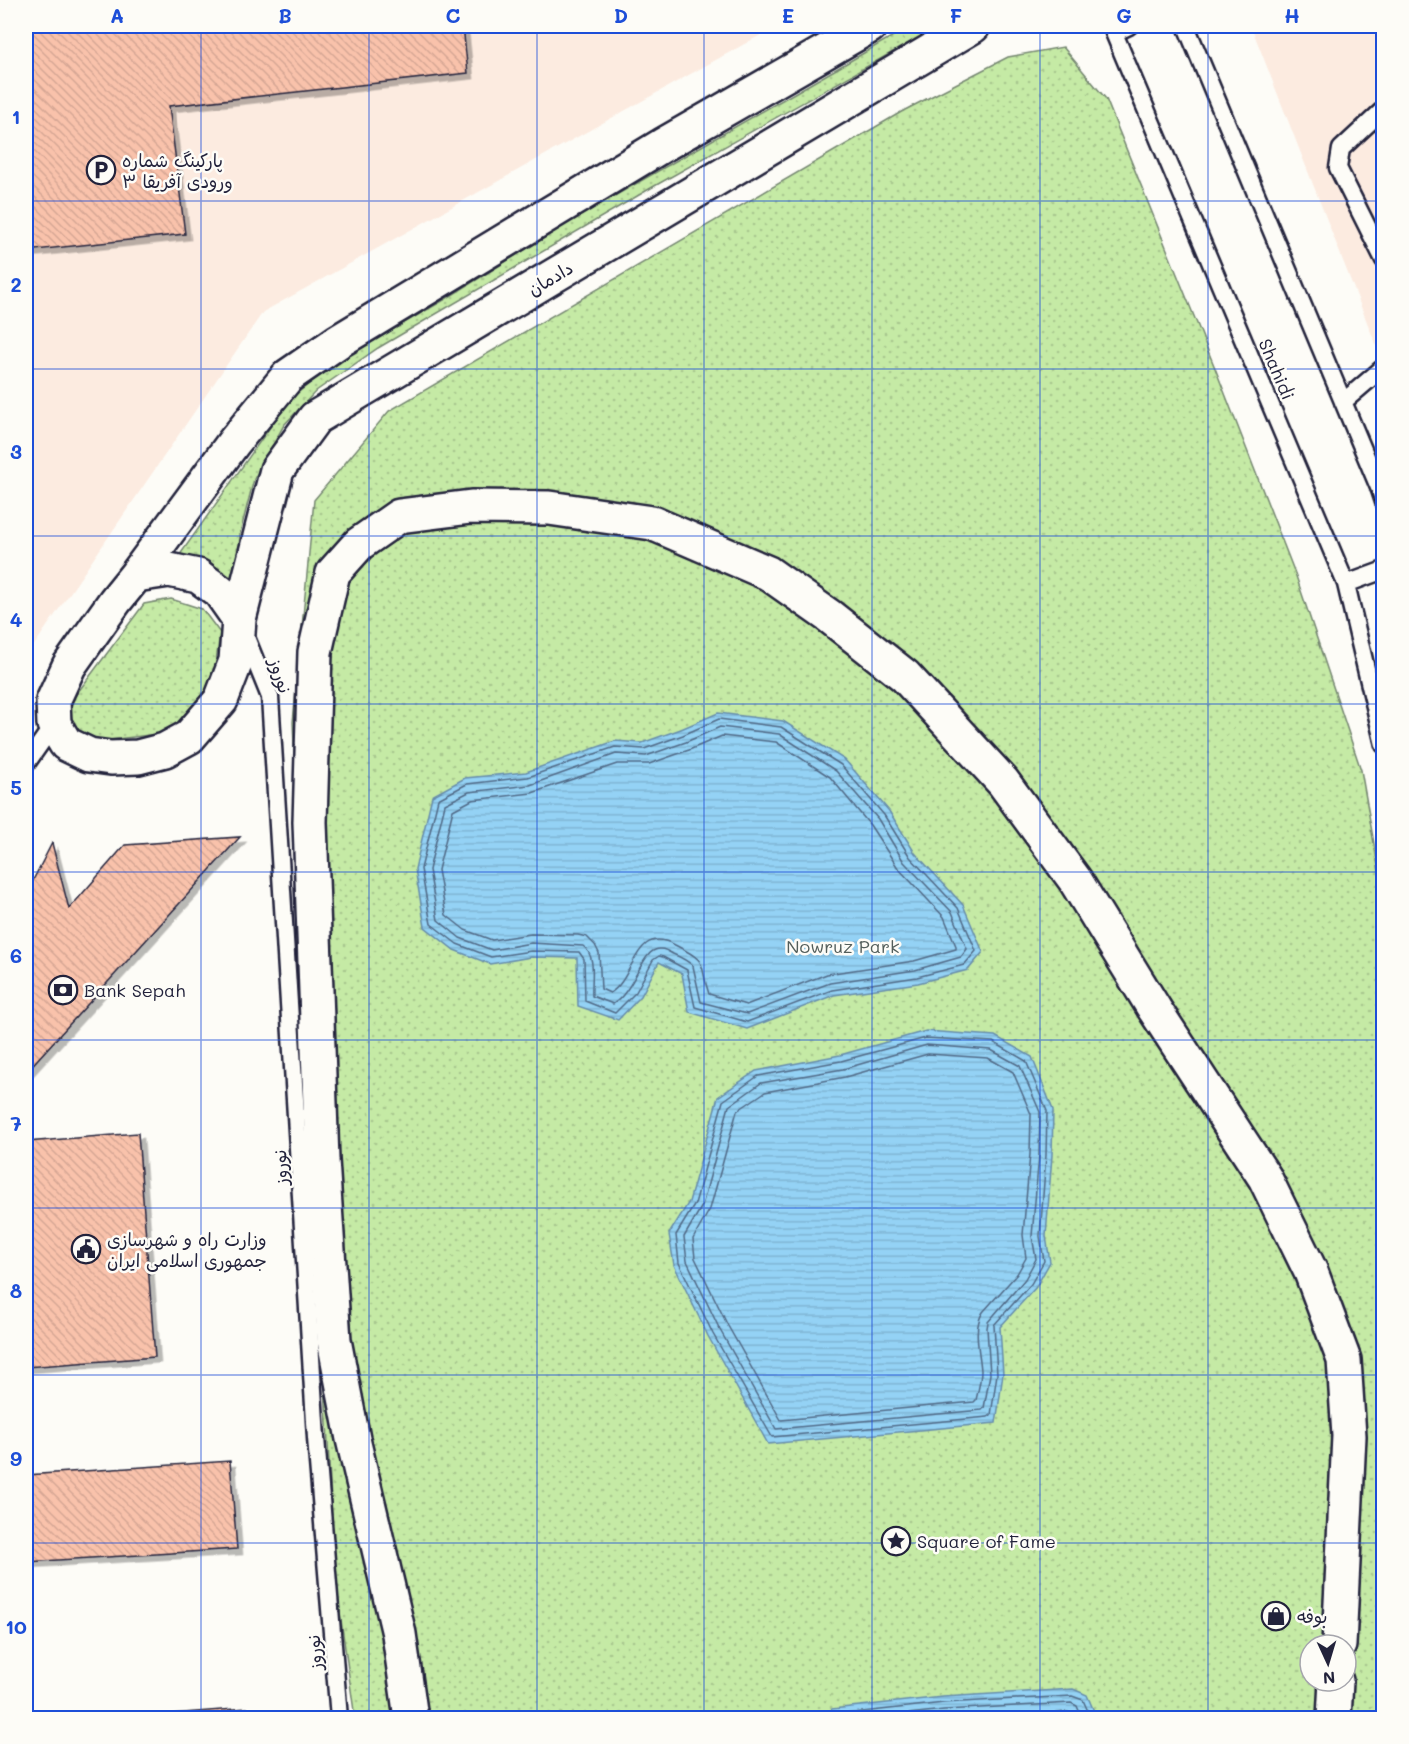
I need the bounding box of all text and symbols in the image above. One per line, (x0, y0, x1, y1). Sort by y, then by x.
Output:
text: A (110, 2, 124, 28)
text: B (278, 2, 292, 28)
text: C (446, 2, 461, 28)
text: D (614, 2, 628, 28)
text: E (782, 2, 794, 28)
text: F (950, 2, 963, 28)
text: G (1116, 2, 1132, 28)
text: H (1284, 2, 1300, 28)
text: 1 (12, 103, 20, 129)
place label: پارکینگ شماره ۳ ورودی آفریقا (122, 148, 233, 193)
parking icon: پارکینگ شماره ۳ ورودی آفریقا (85, 154, 117, 186)
street label: دادمان (523, 255, 577, 301)
text: 2 (10, 271, 22, 297)
street label: Shahidi (1253, 335, 1301, 403)
text: 3 (10, 438, 22, 464)
text: 4 (10, 606, 23, 632)
street label: نوروز (263, 653, 298, 697)
text: 5 (10, 774, 22, 800)
park label: Nowruz Park (786, 934, 900, 958)
text: 6 (10, 942, 22, 968)
bank icon: Bank Sepah (47, 974, 79, 1006)
place label: Bank Sepah (84, 978, 185, 1002)
text: 7 (10, 1110, 22, 1136)
street label: نوروز (267, 1148, 293, 1188)
place label: وزارت راه و شهرسازی جمهوری اسلامی ایران (107, 1227, 267, 1273)
public building icon: وزارت راه و شهرسازی جمهوری اسلامی ایران (70, 1233, 102, 1265)
text: 8 (10, 1277, 22, 1303)
text: 9 (10, 1445, 22, 1471)
place icon: Square of Fame (880, 1525, 912, 1557)
place label: Square of Fame (917, 1529, 1056, 1553)
shop icon: بوفه (1260, 1600, 1292, 1632)
place label: بوفه (1297, 1604, 1327, 1628)
text: 10 (5, 1613, 27, 1639)
street label: نوروز (300, 1633, 328, 1673)
north arrow (1298, 1633, 1358, 1693)
text: N (1322, 1668, 1336, 1689)

